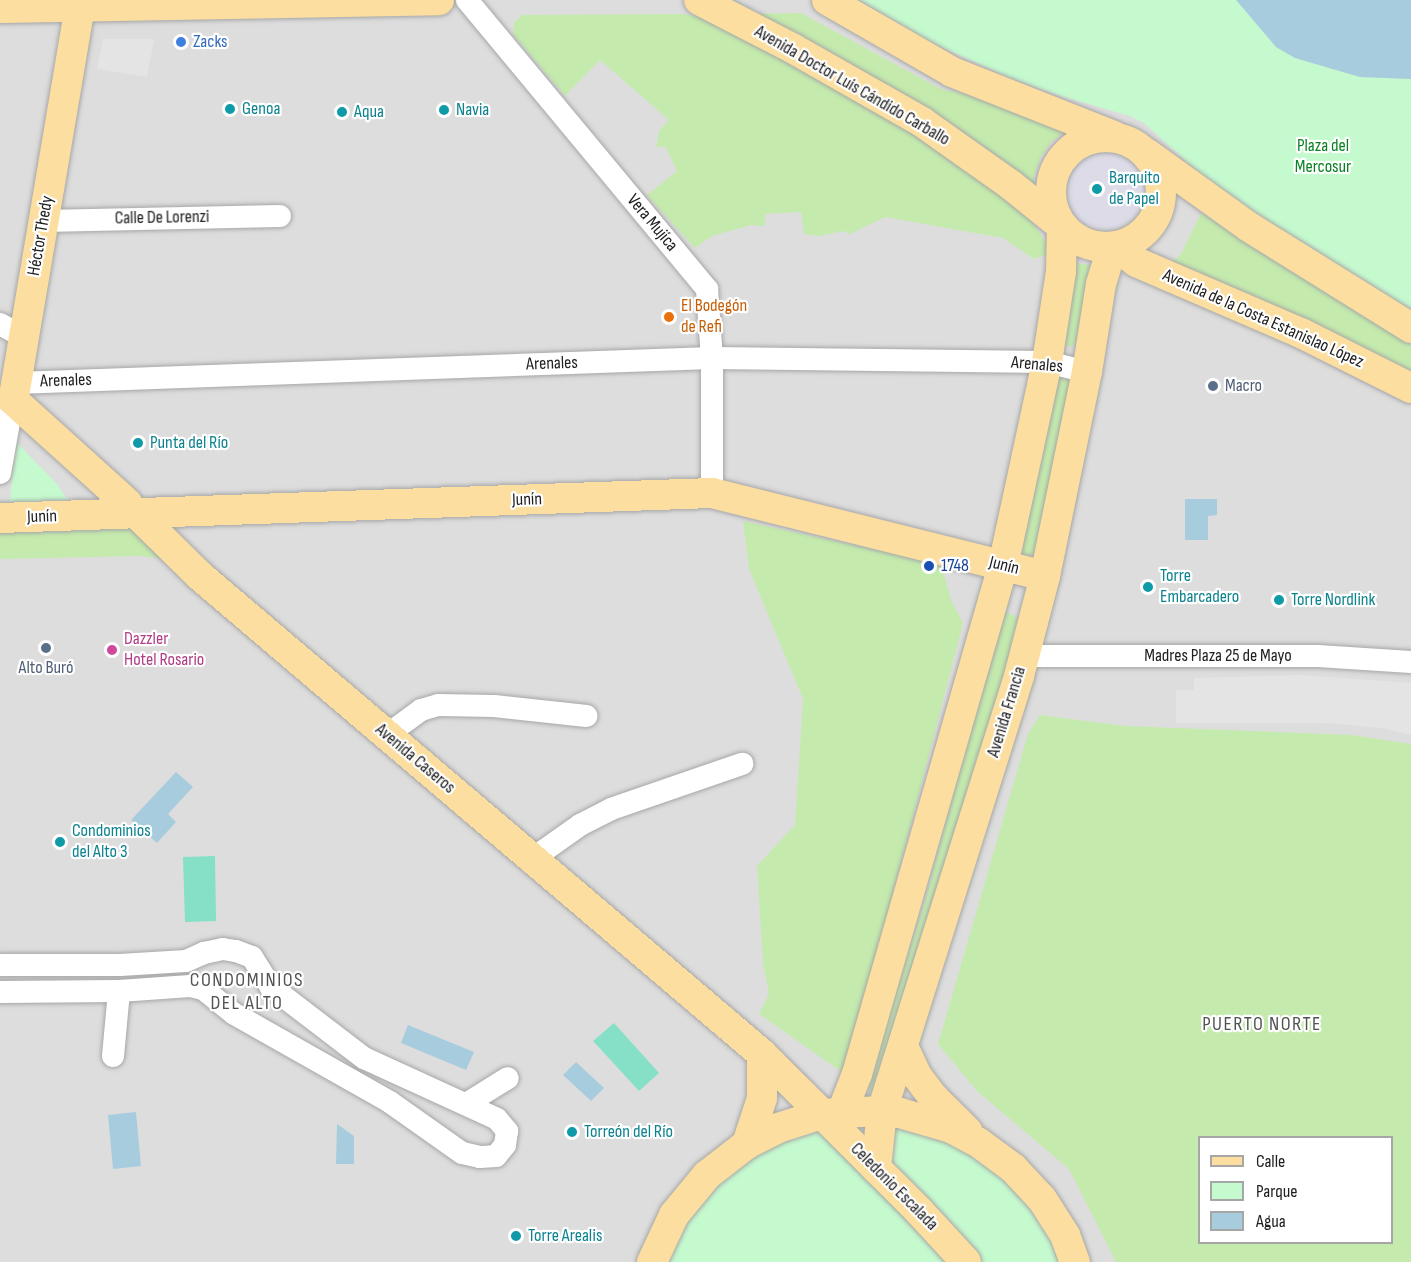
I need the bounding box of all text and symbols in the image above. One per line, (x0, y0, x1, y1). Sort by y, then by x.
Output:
street label: Avenida Doctor Luis Cándido Carballo (751, 21, 953, 151)
place label: Zacks (193, 31, 227, 53)
marker: Zacks (174, 35, 188, 49)
place label: Genoa (242, 98, 280, 120)
place label: Navia (456, 99, 489, 121)
place label: Aqua (354, 101, 384, 123)
marker: Genoa (223, 102, 237, 116)
marker: Navia (437, 103, 451, 117)
marker: Aqua (335, 105, 349, 119)
park label: Plaza del Mercosur (1295, 136, 1351, 178)
place label: Barquito de Papel (1109, 168, 1160, 210)
marker: Barquito de Papel (1090, 182, 1104, 196)
street label: Vera Mujíca (622, 190, 682, 256)
street label: Héctor Thedy (23, 194, 59, 278)
street label: Calle De Lorenzi (114, 206, 210, 230)
street label: Avenida de la Costa Estanislao López (1159, 265, 1367, 373)
place label: El Bodegón de Refi (681, 296, 747, 338)
marker: El Bodegón de Refi (662, 310, 676, 324)
street label: Arenales (526, 352, 578, 376)
street label: Arenales (1010, 352, 1064, 378)
street label: Arenales (40, 369, 92, 393)
place label: Macro (1225, 375, 1262, 397)
marker: Macro (1206, 379, 1220, 393)
place label: Punta del Río (150, 432, 228, 454)
marker: Punta del Río (131, 436, 145, 450)
street label: Junín (512, 489, 542, 511)
street label: Junín (27, 506, 57, 528)
street label: Junín (987, 552, 1021, 580)
place label: 1748 (941, 555, 969, 577)
marker: 1748 (922, 559, 936, 573)
place label: Torre Embarcadero (1160, 566, 1239, 608)
marker: Torre Embarcadero (1141, 580, 1155, 594)
place label: Torre Nordlink (1291, 589, 1375, 611)
marker: Torre Nordlink (1272, 593, 1286, 607)
place label: Dazzler Hotel Rosario (124, 629, 204, 672)
marker: Alto Buró (39, 641, 53, 655)
marker: Dazzler Hotel Rosario (105, 643, 119, 657)
street label: Madres Plaza 25 de Mayo (1144, 645, 1292, 667)
place label: Alto Buró (19, 657, 73, 679)
street label: Avenida Francia (983, 664, 1031, 760)
street label: Avenida Caseros (371, 719, 459, 799)
place label: Condominios del Alto 3 (72, 821, 151, 864)
marker: Condominios del Alto 3 (53, 835, 67, 849)
district label: CONDOMINIOS DEL ALTO (190, 968, 304, 1015)
district label: PUERTO NORTE (1202, 1012, 1322, 1036)
place label: Torreón del Río (584, 1121, 673, 1143)
marker: Torreón del Río (565, 1125, 579, 1139)
legend (1198, 1136, 1393, 1244)
street label: Celedonio Escalada (846, 1139, 942, 1235)
text: Calle (1256, 1151, 1285, 1172)
text: Parque (1256, 1181, 1297, 1202)
text: Agua (1256, 1211, 1286, 1232)
place label: Torre Arealis (528, 1225, 602, 1247)
marker: Torre Arealis (509, 1229, 523, 1243)

